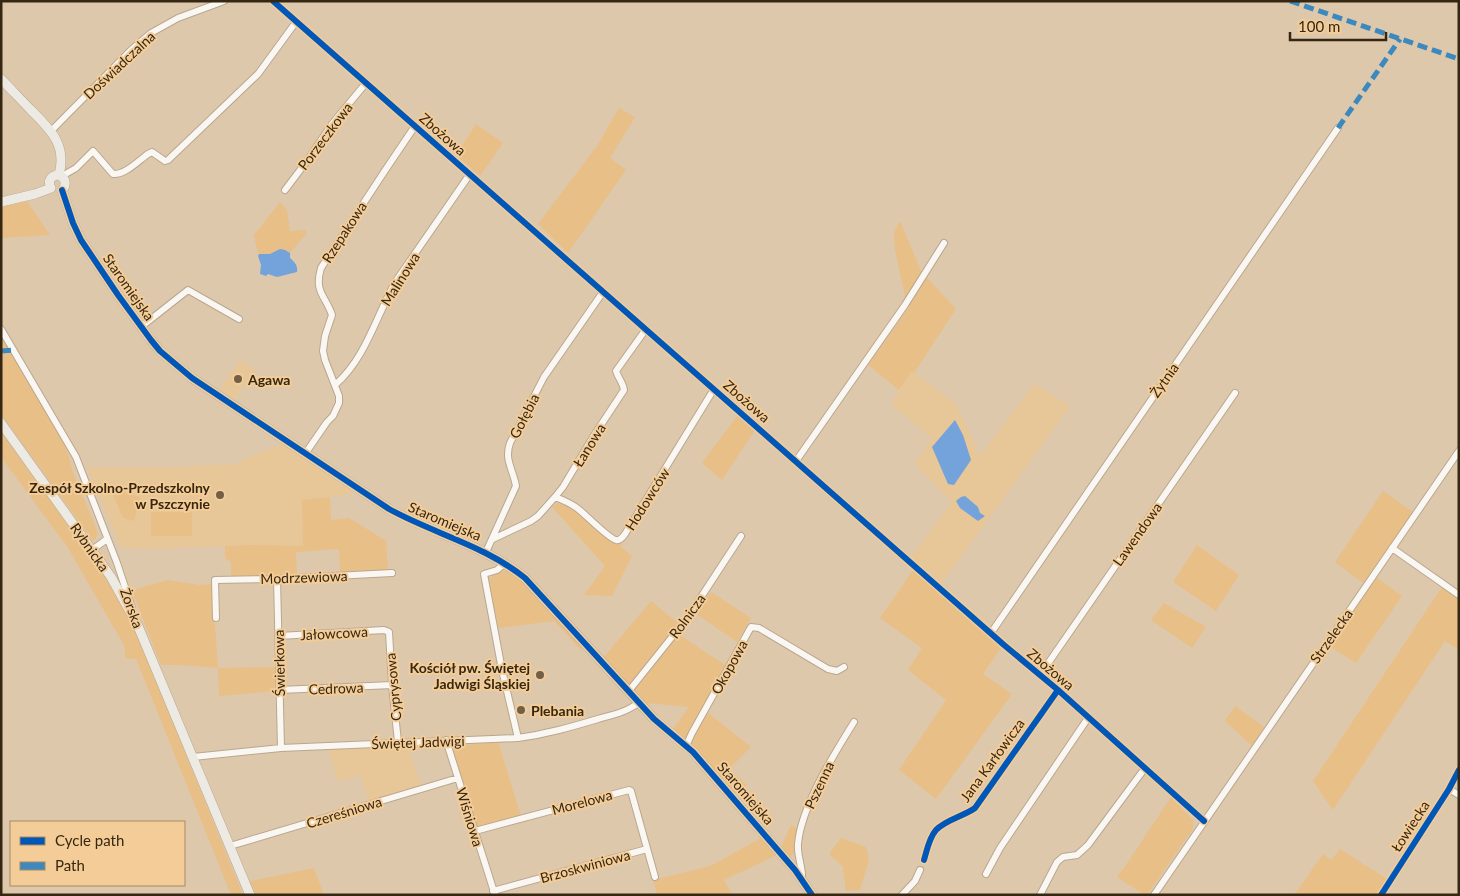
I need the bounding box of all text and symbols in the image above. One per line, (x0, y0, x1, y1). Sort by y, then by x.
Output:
scale bar (1290, 10, 1386, 42)
text: 100 m (1298, 17, 1340, 35)
street label: Doświadczalna (80, 27, 158, 103)
street label: Porzeczkowa (294, 99, 356, 173)
street label: Zbożowa (416, 109, 470, 159)
street label: Rzepakowa (318, 198, 370, 266)
street label: Malinowa (377, 249, 423, 309)
street label: Staromiejska (100, 250, 158, 324)
street label: Żytnia (1146, 359, 1182, 401)
place label: Agawa (247, 371, 290, 388)
marker: Agawa (232, 373, 244, 385)
street label: Zbożowa (720, 376, 774, 426)
street label: Gołębia (506, 391, 542, 441)
street label: Łanowa (569, 420, 609, 470)
street label: Hodowców (621, 465, 673, 533)
place label: Zespół Szkolno-Przedszkolny w Pszczynie (29, 479, 211, 512)
marker: Zespół Szkolno-Przedszkolny w Pszczynie (214, 489, 226, 501)
street label: Staromiejska (406, 498, 484, 544)
street label: Lawendowa (1109, 499, 1165, 569)
street label: Rybnicka (67, 519, 113, 575)
street label: Modrzewiowa (260, 567, 348, 587)
street label: Żorska (117, 586, 147, 630)
street label: Rolnicza (665, 590, 709, 642)
street label: Strzelecka (1306, 606, 1356, 666)
street label: Jałowcowa (300, 623, 368, 643)
street label: Świerkowa (270, 630, 288, 696)
street label: Okopowa (707, 637, 751, 697)
street label: Zbożowa (1024, 645, 1078, 694)
street label: Cyprysowa (382, 652, 404, 722)
place label: Kościół pw. Świętej Jadwigi Śląskiej (410, 659, 530, 692)
marker: Kościół pw. Świętej Jadwigi Śląskiej (534, 669, 546, 681)
street label: Cedrowa (308, 679, 364, 697)
place label: Plebania (531, 702, 584, 719)
marker: Plebania (515, 704, 527, 716)
street label: Jana Karłowicza (956, 715, 1028, 805)
street label: Świętej Jadwigi (371, 732, 465, 752)
street label: Staromiejska (714, 758, 778, 828)
street label: Pszenna (801, 759, 837, 811)
street label: Wiśniowa (453, 785, 487, 849)
street label: Morelowa (550, 786, 614, 818)
street label: Czereśniowa (304, 792, 384, 832)
street label: Łowiecka (1387, 797, 1433, 855)
legend (10, 821, 185, 886)
text: Cycle path (55, 831, 124, 849)
street label: Brzoskwiniowa (538, 846, 632, 886)
text: Path (55, 856, 85, 874)

